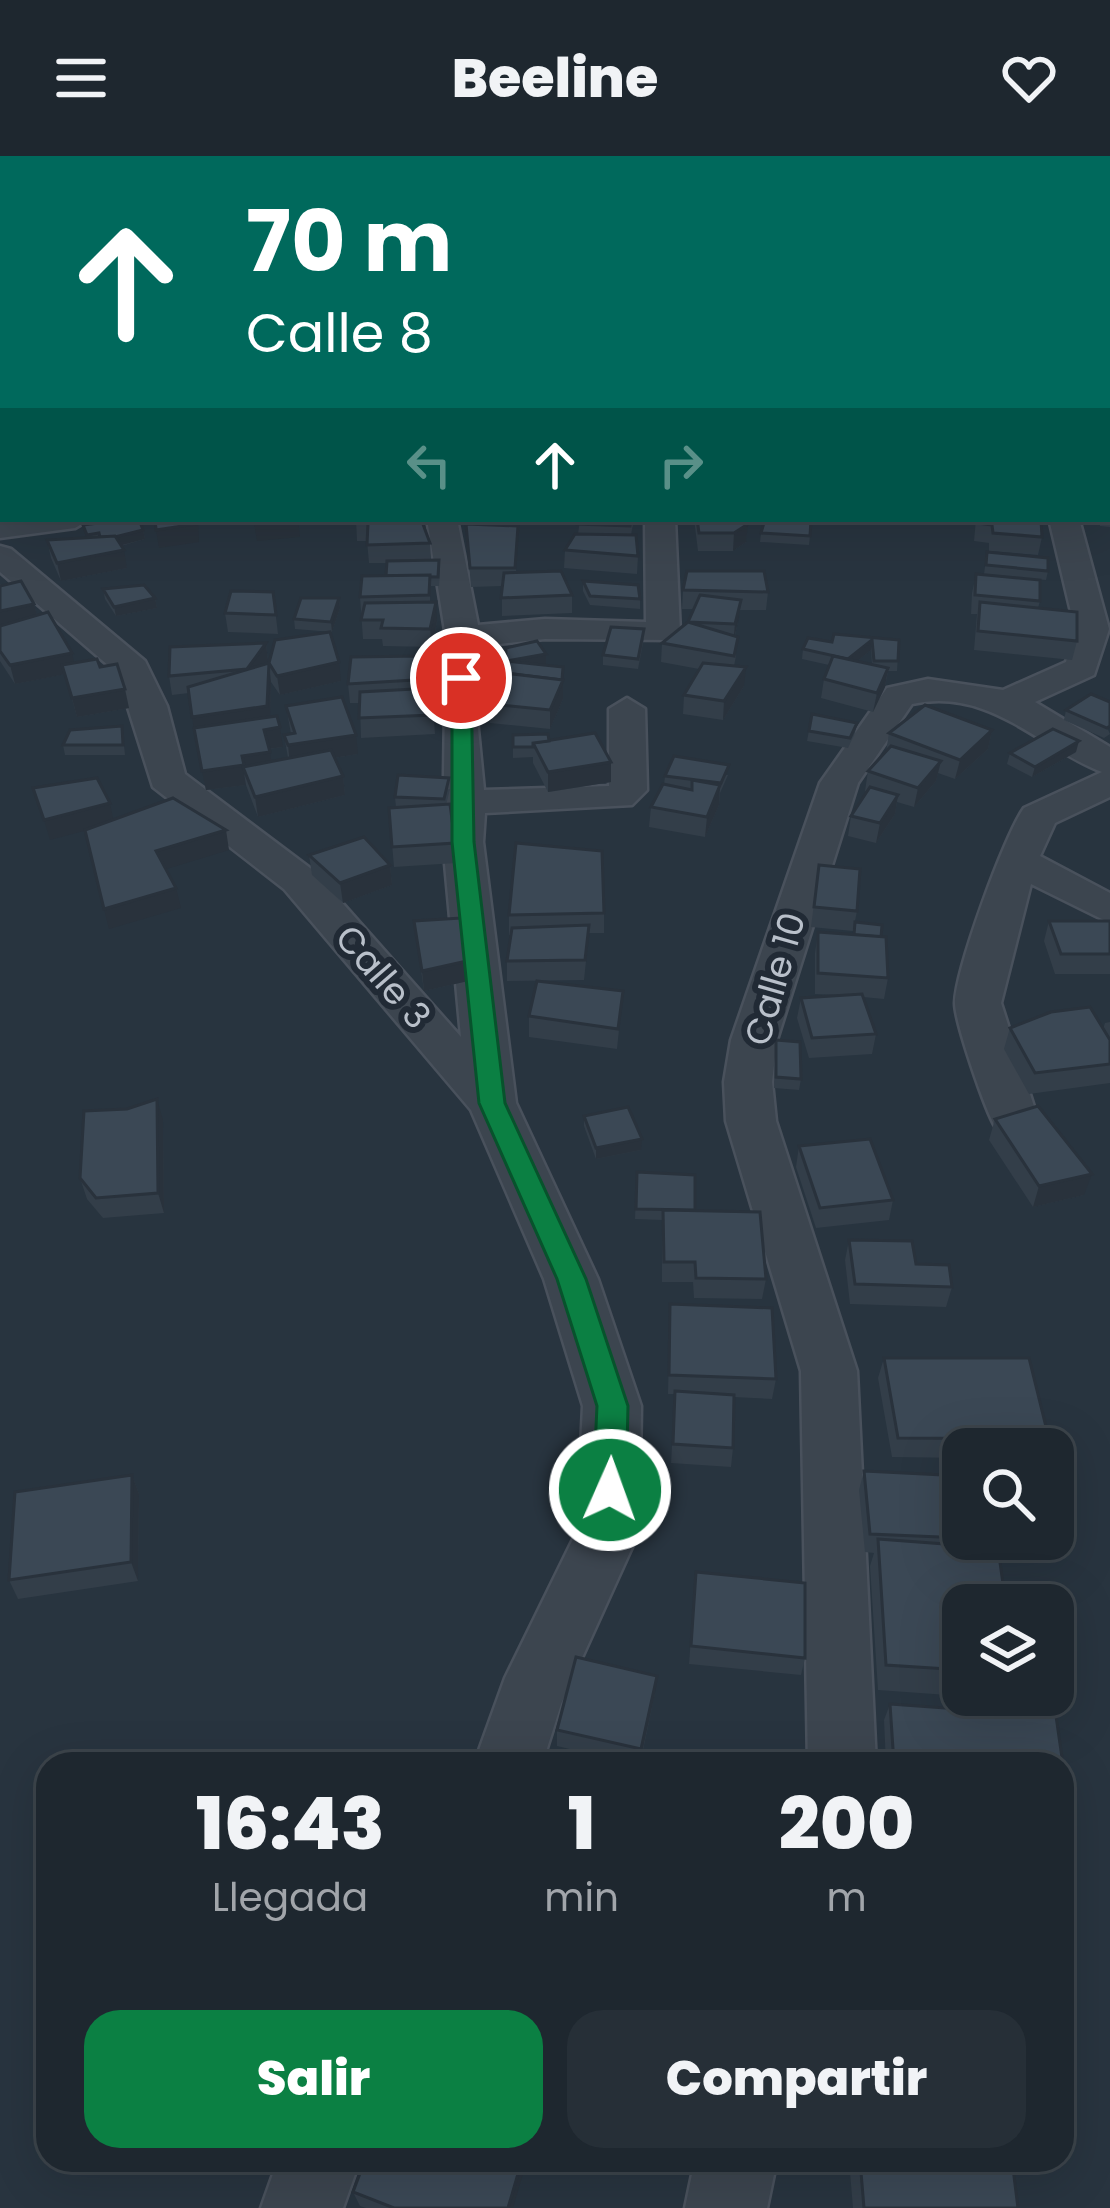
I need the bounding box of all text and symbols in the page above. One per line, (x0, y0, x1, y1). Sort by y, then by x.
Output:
text: Beeline (452, 40, 658, 116)
icon: menu (48, 45, 114, 111)
icon: heart (996, 45, 1062, 111)
text: 70 m (246, 183, 452, 300)
icon: ahead (48, 204, 204, 360)
text: Calle 8 (246, 295, 433, 371)
icon: left (396, 432, 462, 498)
icon: ahead (522, 432, 588, 498)
icon: right (648, 432, 714, 498)
pin (410, 627, 512, 729)
icon: arrive (428, 645, 494, 711)
street label: Calle 10 (732, 907, 818, 1051)
street label: Calle 3 (323, 914, 443, 1040)
position arrow (547, 1427, 673, 1553)
map controls (942, 1428, 1074, 1716)
button: search (942, 1428, 1074, 1560)
button: layers (942, 1584, 1074, 1716)
text: 16:43 (196, 1773, 385, 1874)
text: 1 (568, 1773, 596, 1874)
text: 200 (779, 1773, 914, 1874)
text: Llegada (212, 1870, 368, 1925)
text: min (544, 1870, 619, 1925)
text: m (826, 1870, 867, 1925)
button: Salir (84, 2010, 543, 2148)
button: Compartir (567, 2010, 1026, 2148)

